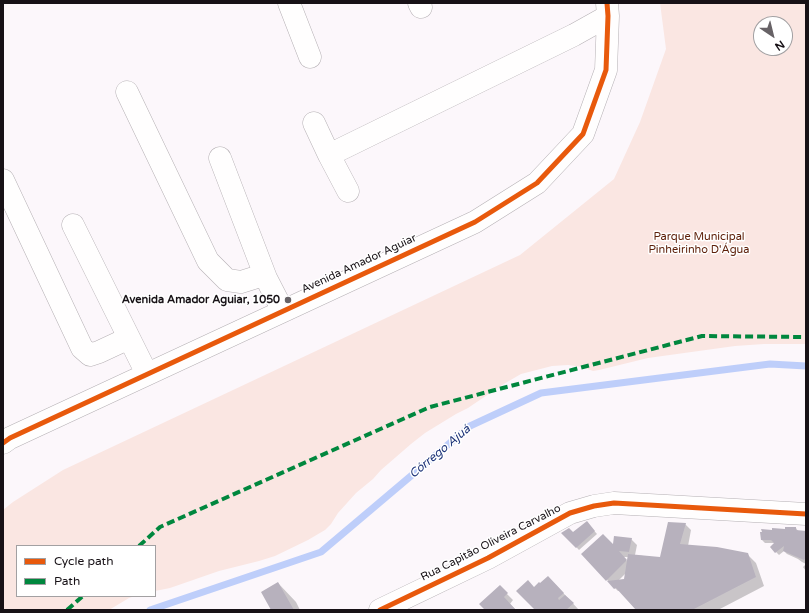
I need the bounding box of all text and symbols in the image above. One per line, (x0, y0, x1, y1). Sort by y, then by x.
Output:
north arrow (753, 16, 793, 56)
text: N (772, 38, 787, 53)
park label: Parque Municipal Pinheirinho D'Água (649, 230, 749, 256)
street label: Avenida Amador Aguiar (299, 232, 419, 296)
place label: Avenida Amador Aguiar, 1050 (122, 293, 280, 307)
marker: Avenida Amador Aguiar, 1050 (283, 295, 293, 305)
water label: Córrego Ajuá (407, 422, 473, 482)
street label: Rua Capitão Oliveira Carvalho (419, 502, 563, 584)
legend (16, 545, 156, 597)
text: Cycle path (54, 554, 113, 568)
text: Path (54, 574, 80, 588)

